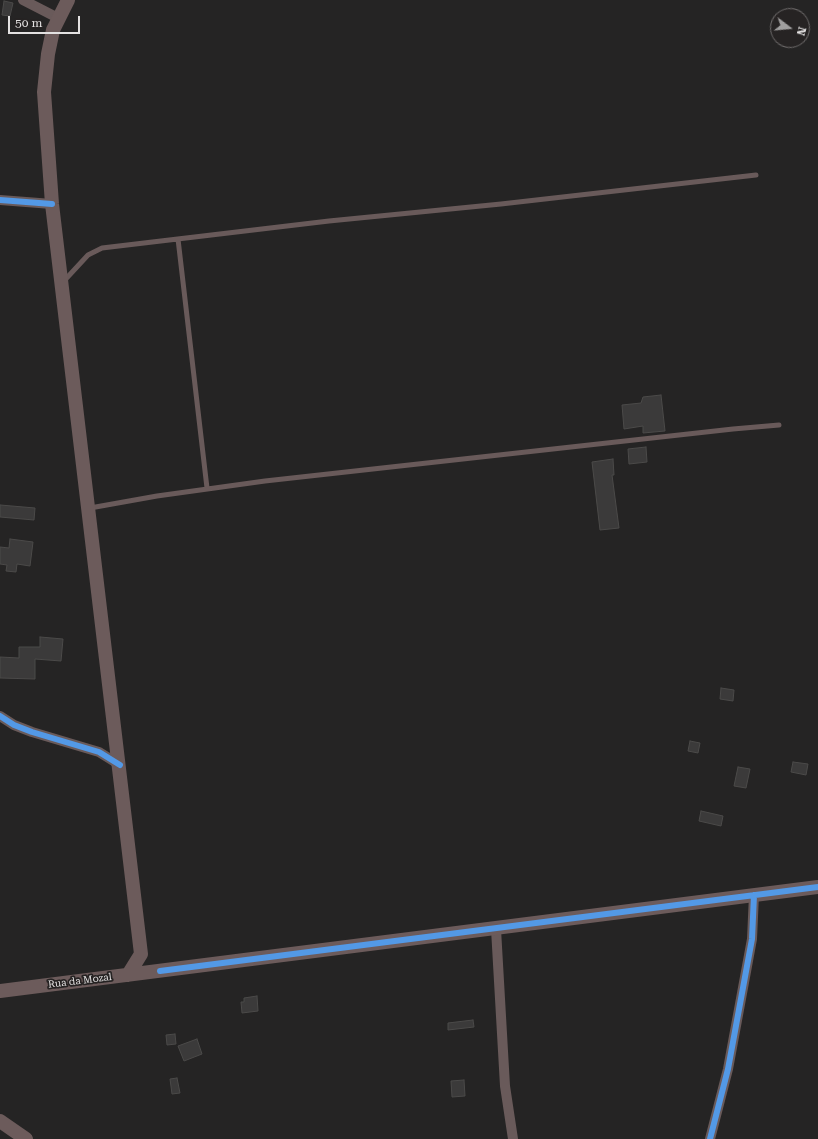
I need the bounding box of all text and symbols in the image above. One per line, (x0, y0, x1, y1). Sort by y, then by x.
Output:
scale bar (10, 8, 82, 34)
north arrow (770, 8, 810, 48)
text: 50 m (15, 16, 42, 30)
text: N (794, 25, 808, 37)
street label: Rua da Mozal (47, 971, 113, 991)

